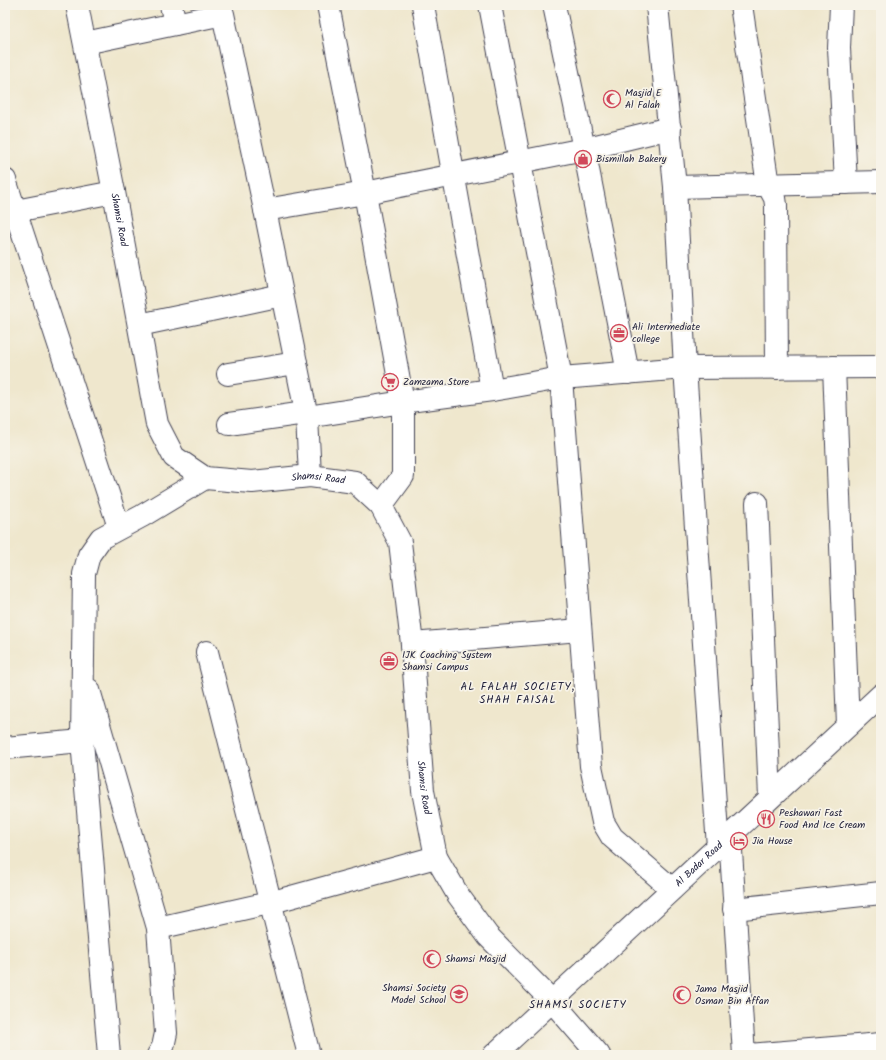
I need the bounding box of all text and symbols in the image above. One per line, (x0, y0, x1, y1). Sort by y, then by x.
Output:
place label: Masjid E Al Falah (625, 85, 663, 113)
mosque icon: Masjid E Al Falah (602, 89, 622, 109)
shop icon: Bismillah Bakery (573, 149, 593, 169)
place label: Bismillah Bakery (596, 151, 667, 167)
street label: Shamsi Road (106, 192, 132, 249)
place label: Ali Intermediate college (632, 319, 700, 347)
office icon: Ali Intermediate college (609, 323, 629, 343)
supermarket icon: Zamzama Store (380, 372, 400, 392)
place label: Zamzama Store (403, 374, 470, 390)
street label: Shamsi Road (291, 468, 347, 489)
place label: IJK Coaching System Shamsi Campus (402, 647, 492, 675)
office icon: IJK Coaching System Shamsi Campus (379, 651, 399, 671)
district label: AL FALAH SOCIETY, SHAH FAISAL (461, 678, 575, 709)
street label: Shamsi Road (413, 760, 436, 817)
place label: Peshawari Fast Food And Ice Cream (779, 805, 865, 833)
restaurant icon: Peshawari Fast Food And Ice Cream (756, 809, 776, 829)
hotel icon: Jia House (729, 831, 749, 851)
place label: Jia House (752, 833, 793, 849)
street label: Al Badar Road (671, 837, 727, 891)
mosque icon: Shamsi Masjid (422, 949, 442, 969)
place label: Shamsi Masjid (445, 951, 507, 967)
place label: Shamsi Society Model School (382, 980, 447, 1008)
place label: Jama Masjid Osman Bin Affan (695, 981, 769, 1009)
school or university icon: Shamsi Society Model School (449, 984, 469, 1004)
mosque icon: Jama Masjid Osman Bin Affan (672, 985, 692, 1005)
district label: SHAMSI SOCIETY (529, 996, 627, 1014)

